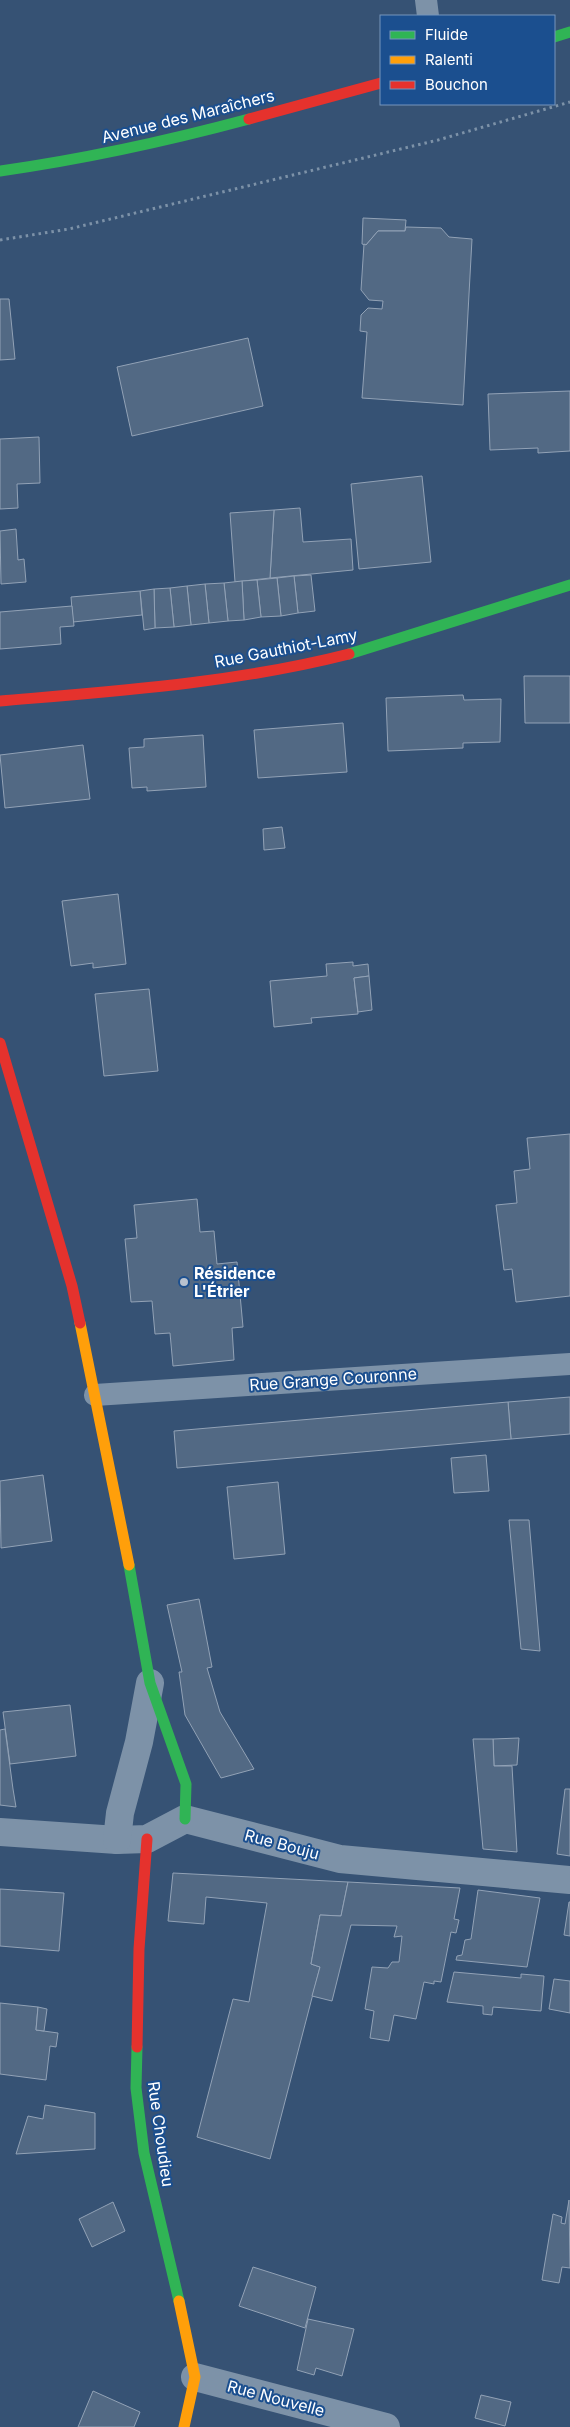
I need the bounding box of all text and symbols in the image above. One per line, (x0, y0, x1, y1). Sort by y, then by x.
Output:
legend (380, 15, 555, 105)
text: Fluide (425, 25, 468, 44)
text: Ralenti (425, 50, 473, 69)
text: Bouchon (425, 75, 488, 94)
street label: Avenue des Maraîchers (99, 85, 277, 147)
street label: Rue Gauthiot-Lamy (213, 624, 359, 672)
place label: Résidence L'Étrier (194, 1263, 276, 1301)
marker: Résidence L'Étrier (178, 1276, 190, 1288)
street label: Rue Grange Couronne (249, 1363, 417, 1395)
street label: Rue Bouju (242, 1824, 322, 1864)
street label: Rue Choudieu (144, 2080, 178, 2188)
street label: Rue Nouvelle (225, 2375, 327, 2421)

